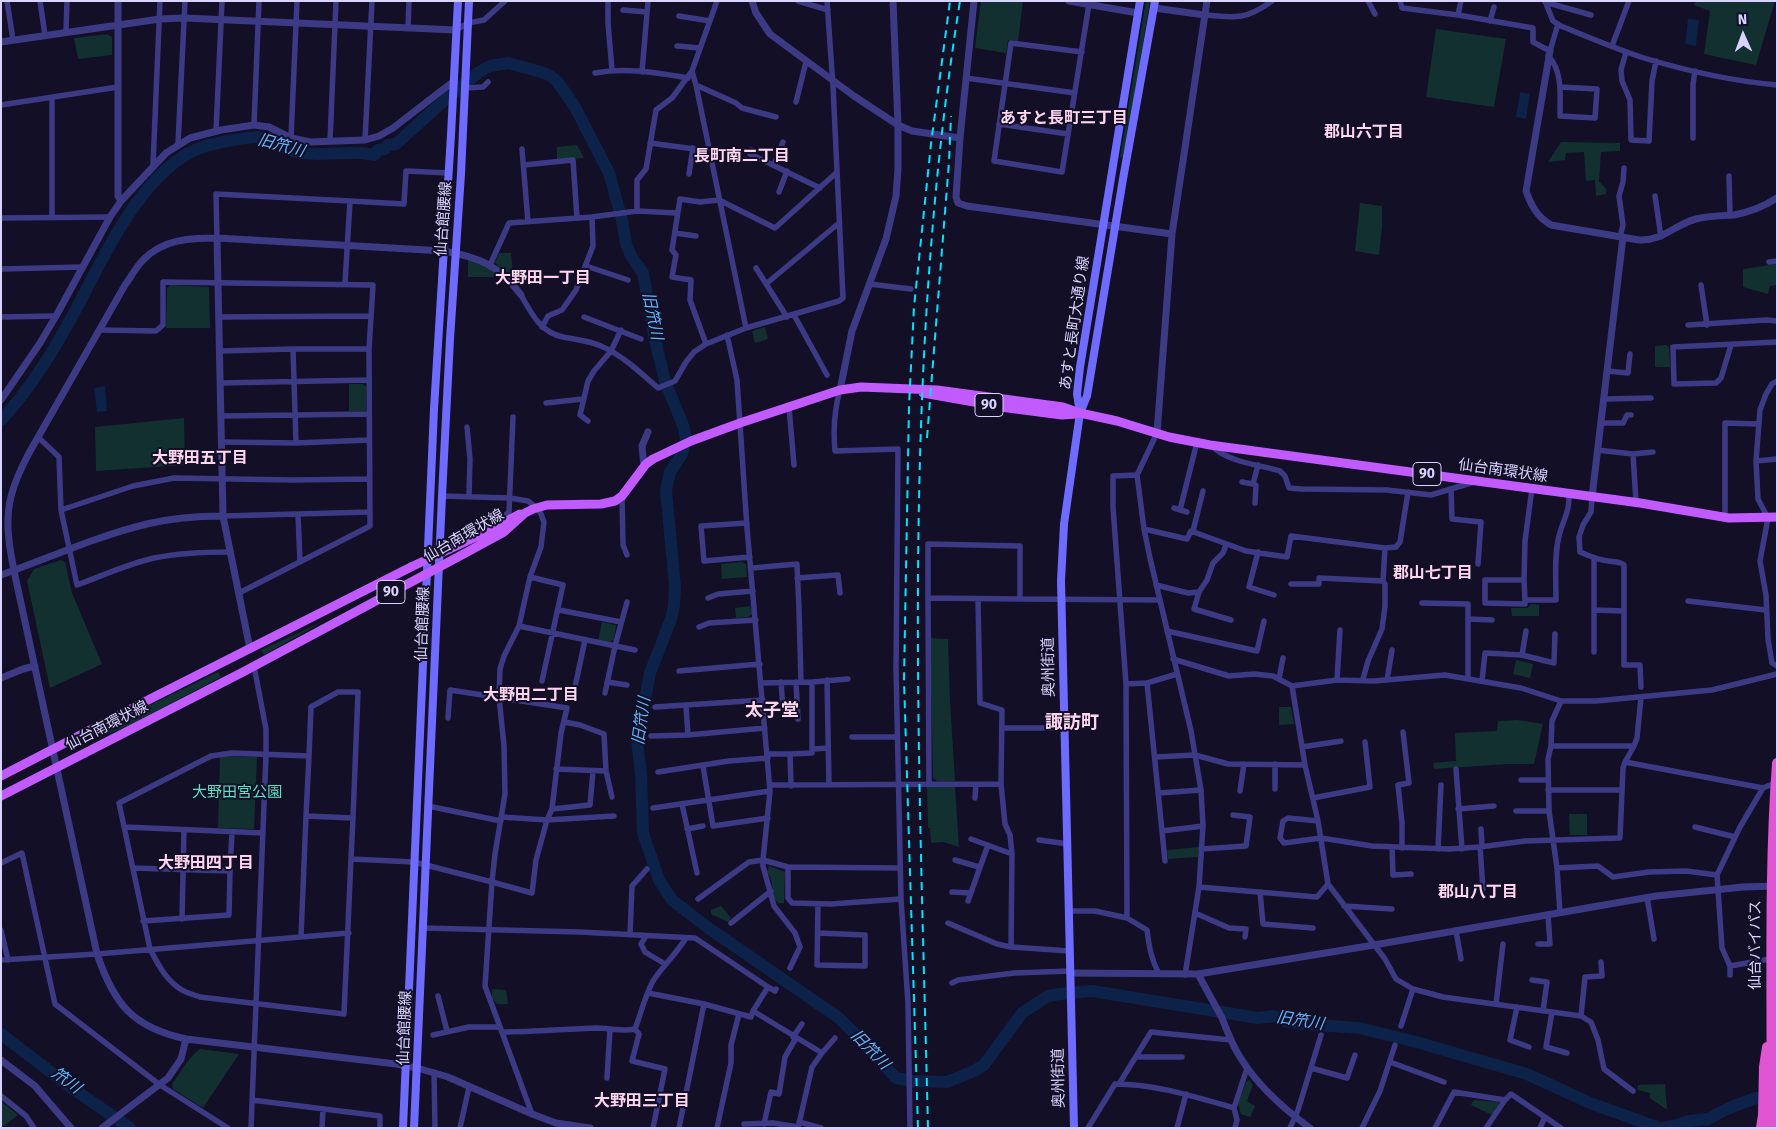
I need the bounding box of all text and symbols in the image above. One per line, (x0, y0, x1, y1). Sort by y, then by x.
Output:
north arrow (1718, 10, 1768, 60)
text: N (1738, 11, 1747, 28)
district label: あすと長町三丁目 (1000, 109, 1128, 129)
district label: 郡山六丁目 (1324, 123, 1404, 143)
water label: 旧笊川 (255, 131, 307, 161)
district label: 長町南二丁目 (694, 147, 790, 167)
street label: 仙台館腰線 (432, 181, 456, 257)
street label: あすと長町大通り線 (1057, 255, 1093, 391)
district label: 大野田一丁目 (495, 269, 591, 289)
water label: 旧笊川 (638, 291, 666, 341)
road number: 90 (975, 394, 1003, 416)
district label: 大野田五丁目 (152, 449, 248, 469)
street label: 仙台南環状線 (1457, 456, 1549, 486)
road number: 90 (1413, 462, 1441, 486)
street label: 仙台南環状線 (421, 506, 507, 566)
district label: 郡山七丁目 (1393, 564, 1473, 584)
road number: 90 (377, 580, 405, 604)
street label: 仙台館腰線 (413, 586, 433, 662)
street label: 奥州街道 (1039, 637, 1059, 697)
district label: 大野田二丁目 (483, 686, 579, 706)
water label: 旧笊川 (629, 696, 655, 746)
street label: 仙台南環状線 (63, 698, 151, 754)
district label: 太子堂 (745, 700, 799, 722)
district label: 諏訪町 (1045, 712, 1099, 734)
park label: 大野田宮公園 (192, 784, 282, 802)
district label: 大野田四丁目 (158, 854, 254, 874)
district label: 郡山八丁目 (1438, 883, 1518, 903)
street label: 仙台バイパス (1747, 900, 1765, 990)
street label: 仙台館腰線 (395, 990, 415, 1066)
water label: 旧笊川 (1275, 1008, 1325, 1034)
water label: 旧笊川 (846, 1026, 894, 1074)
street label: 奥州街道 (1049, 1048, 1069, 1108)
water label: 笊川 (47, 1064, 85, 1098)
district label: 大野田三丁目 (594, 1092, 690, 1112)

